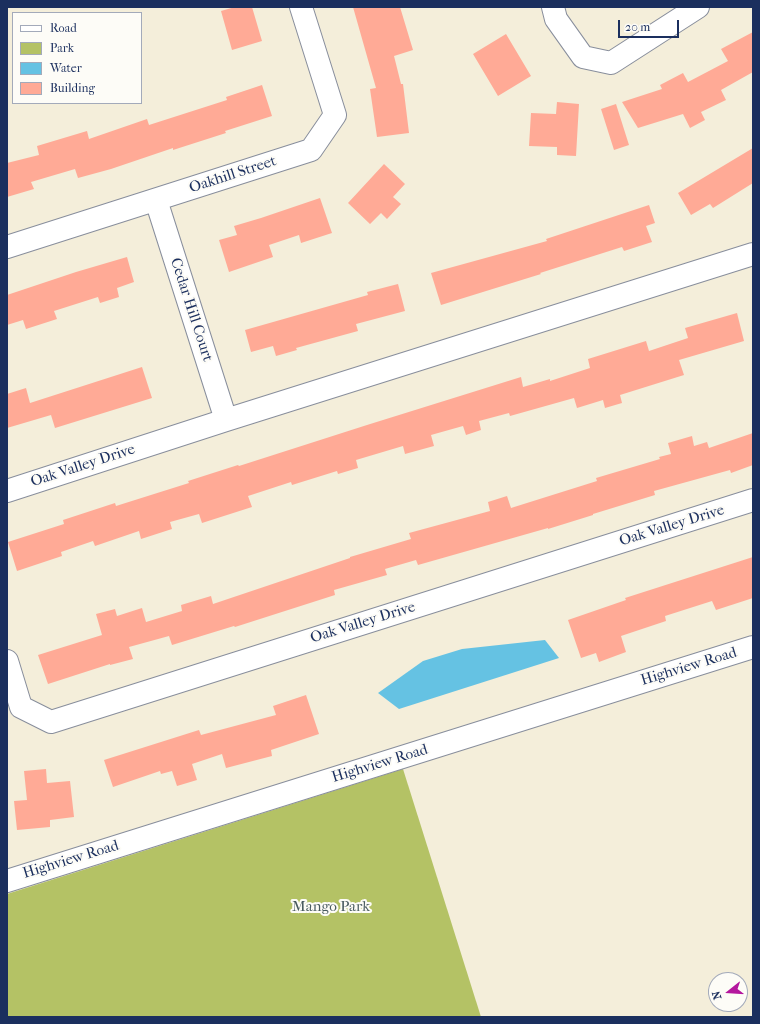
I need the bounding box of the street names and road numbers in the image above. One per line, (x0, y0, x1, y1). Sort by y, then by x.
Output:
street label: Oakhill Street (187, 152, 279, 198)
street label: Cedar Hill Court (166, 256, 216, 364)
street label: Oak Valley Drive (29, 441, 137, 491)
street label: Oak Valley Drive (617, 501, 727, 551)
street label: Oak Valley Drive (308, 598, 418, 648)
street label: Highview Road (639, 644, 739, 690)
street label: Highview Road (330, 741, 430, 787)
street label: Highview Road (21, 837, 121, 883)

